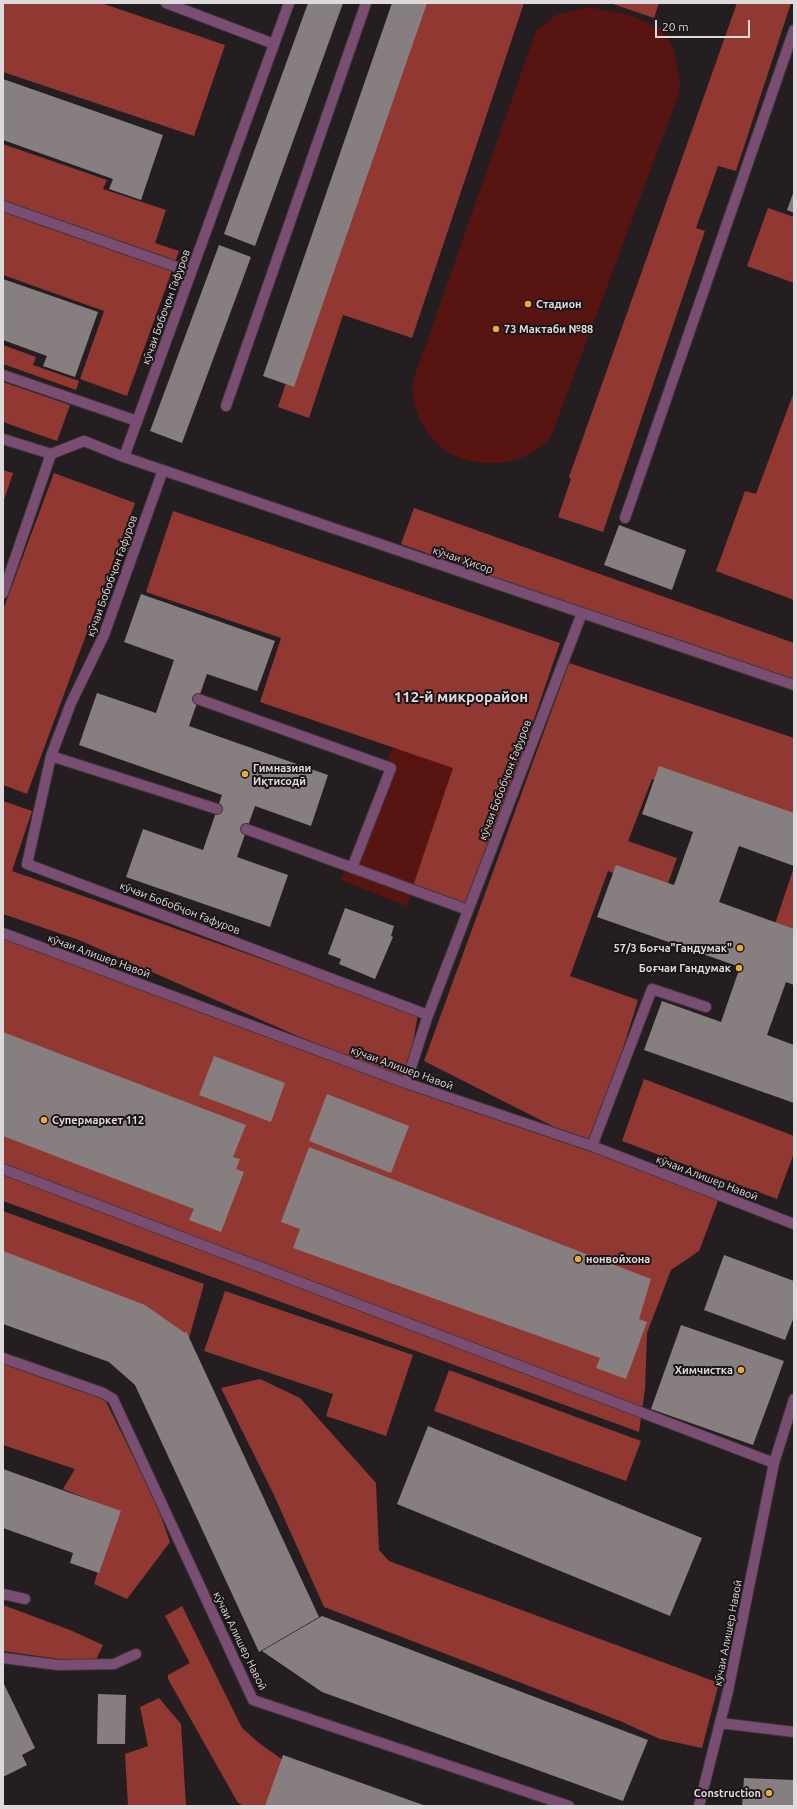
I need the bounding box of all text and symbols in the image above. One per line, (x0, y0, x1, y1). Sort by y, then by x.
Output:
scale bar (657, 12, 752, 38)
text: 20 m (662, 20, 689, 33)
street label: кӯчаи Бобоҷон Гафуров (139, 248, 193, 366)
place label: Стадион (536, 297, 582, 311)
marker: Стадион (523, 299, 533, 309)
place label: 73 Мактаби №88 (504, 322, 593, 336)
marker: 73 Мактаби №88 (491, 324, 501, 334)
street label: кӯчаи Бобобҷон Ғафуров (84, 514, 140, 638)
street label: кӯчаи Ҳисор (431, 544, 495, 576)
district label: 112-й микрорайон (394, 688, 528, 706)
street label: кӯчаи Бобобҷон Ғафуров (476, 718, 534, 842)
place label: Гимназияи Иқтисодӣ (253, 761, 311, 787)
marker: Гимназияи Иқтисодӣ (240, 769, 250, 779)
street label: кӯчаи Бобобҷон Ғафуров (118, 879, 242, 937)
street label: кӯчаи Алишер Навоӣ (46, 931, 152, 981)
place label: 57/3 Боғча"Гандумак" (614, 941, 732, 955)
marker: 57/3 Боғча"Гандумак" (735, 943, 745, 953)
place label: Боғчаи Гандумак (639, 961, 731, 975)
marker: Боғчаи Гандумак (734, 963, 744, 973)
street label: кӯчаи Алишер Навоӣ (349, 1043, 455, 1093)
place label: Супермаркет 112 (52, 1113, 144, 1127)
marker: Супермаркет 112 (39, 1115, 49, 1125)
street label: кӯчаи Алишер Навоӣ (654, 1152, 760, 1204)
place label: нонвойхона (586, 1252, 650, 1266)
marker: нонвойхона (573, 1254, 583, 1264)
place label: Химчистка (675, 1363, 733, 1377)
marker: Химчистка (736, 1365, 746, 1375)
street label: кӯчаи Алишер Навоӣ (711, 1579, 745, 1687)
street label: кӯчаи Алишер Навоӣ (210, 1590, 270, 1692)
place label: Construction (694, 1786, 761, 1800)
marker: Construction (764, 1788, 774, 1798)

